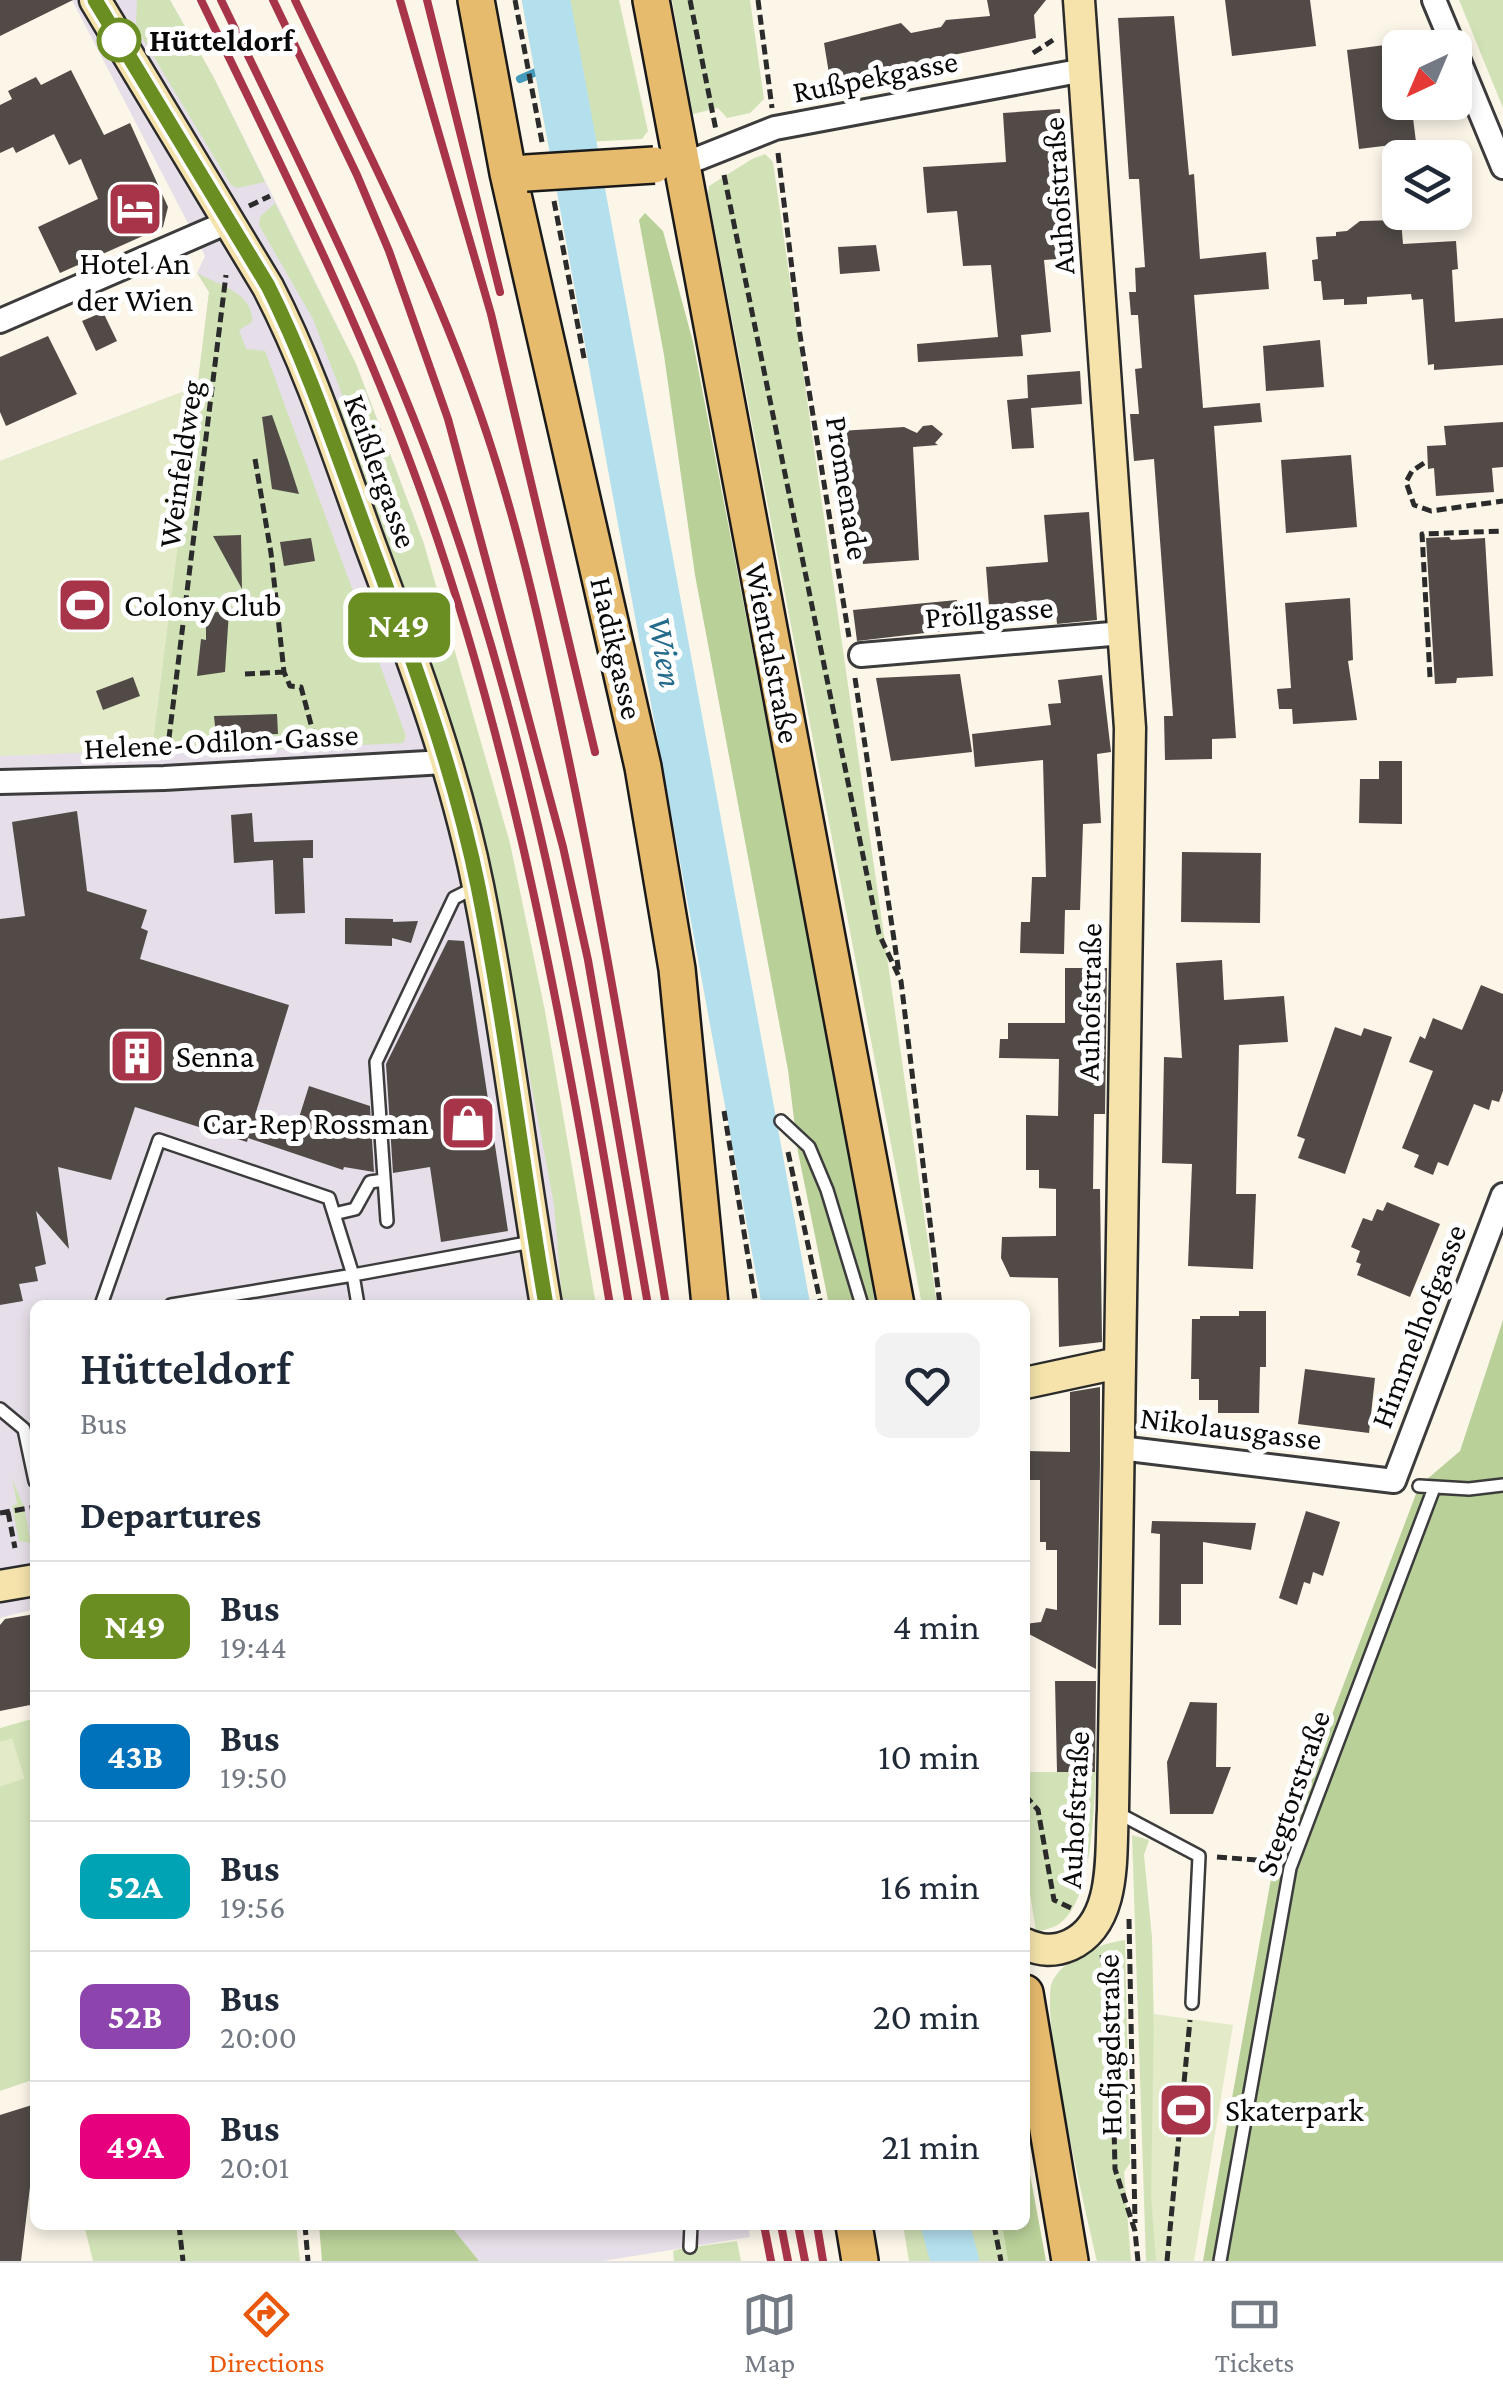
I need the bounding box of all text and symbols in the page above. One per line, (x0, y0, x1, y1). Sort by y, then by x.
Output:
marker: Hütteldorf (98, 19, 140, 61)
place label: Hütteldorf (149, 22, 296, 58)
north arrow (1382, 30, 1472, 120)
map controls (1382, 30, 1472, 230)
street label: Rußpekgasse (789, 42, 961, 110)
street label: Auhofstraße (1035, 116, 1081, 276)
button: layers (1382, 140, 1472, 230)
hotel icon: Hotel An der Wien (105, 179, 165, 239)
place label: Hotel An der Wien (77, 245, 193, 318)
street label: Weinfeldweg (150, 378, 210, 550)
street label: Keißlergasse (337, 389, 425, 553)
street label: Promenade (819, 413, 877, 563)
street label: Wientalstraße (738, 560, 808, 746)
street label: Hadikgasse (583, 573, 651, 723)
sports icon: Colony Club (55, 575, 115, 635)
place label: Colony Club (124, 587, 281, 623)
street label: Pröllgasse (923, 588, 1055, 636)
line badge: N49 (342, 592, 456, 658)
text: N49 (368, 606, 430, 645)
water label: Wien (640, 613, 691, 691)
street label: Helene-Odilon-Gasse (83, 716, 359, 766)
street label: Auhofstraße (1070, 923, 1108, 1081)
building icon: Senna (107, 1026, 167, 1086)
place label: Senna (176, 1038, 254, 1074)
shop icon: Car-Rep Rossman (438, 1093, 498, 1153)
place label: Car-Rep Rossman (202, 1105, 429, 1141)
street label: Himmelhofgasse (1363, 1219, 1473, 1433)
button: heart (875, 1333, 980, 1438)
text: Hütteldorf (80, 1341, 291, 1394)
street label: Nikolausgasse (1138, 1399, 1324, 1457)
text: Bus (80, 1405, 127, 1441)
text: Departures (80, 1494, 261, 1536)
text: Bus (220, 1587, 279, 1629)
text: 4 min (893, 1605, 980, 1647)
text: N49 (104, 1607, 166, 1646)
text: 19:44 (220, 1629, 287, 1665)
street label: Stegtorstraße (1247, 1705, 1337, 1881)
text: Bus (220, 1717, 279, 1759)
street label: Auhofstraße (1052, 1730, 1096, 1890)
text: 10 min (878, 1735, 980, 1777)
text: 43B (107, 1737, 163, 1776)
text: 19:50 (220, 1759, 287, 1795)
text: Bus (220, 1847, 279, 1889)
text: 16 min (880, 1865, 980, 1907)
text: 52A (107, 1867, 163, 1906)
text: 19:56 (220, 1889, 286, 1925)
street label: Hofjagdstraße (1089, 1954, 1129, 2136)
text: Bus (220, 1977, 279, 2019)
text: 20 min (872, 1995, 980, 2037)
text: 52B (107, 1997, 163, 2036)
text: 20:00 (220, 2019, 297, 2055)
sports icon: Skaterpark (1156, 2080, 1216, 2140)
place label: Skaterpark (1225, 2092, 1364, 2128)
text: Bus (220, 2107, 279, 2149)
text: 21 min (881, 2125, 980, 2167)
text: 49A (106, 2127, 164, 2166)
text: 20:01 (220, 2149, 289, 2185)
tab: Directions (209, 2287, 325, 2378)
tab: Map (742, 2287, 797, 2378)
tab: Tickets (1215, 2287, 1294, 2378)

